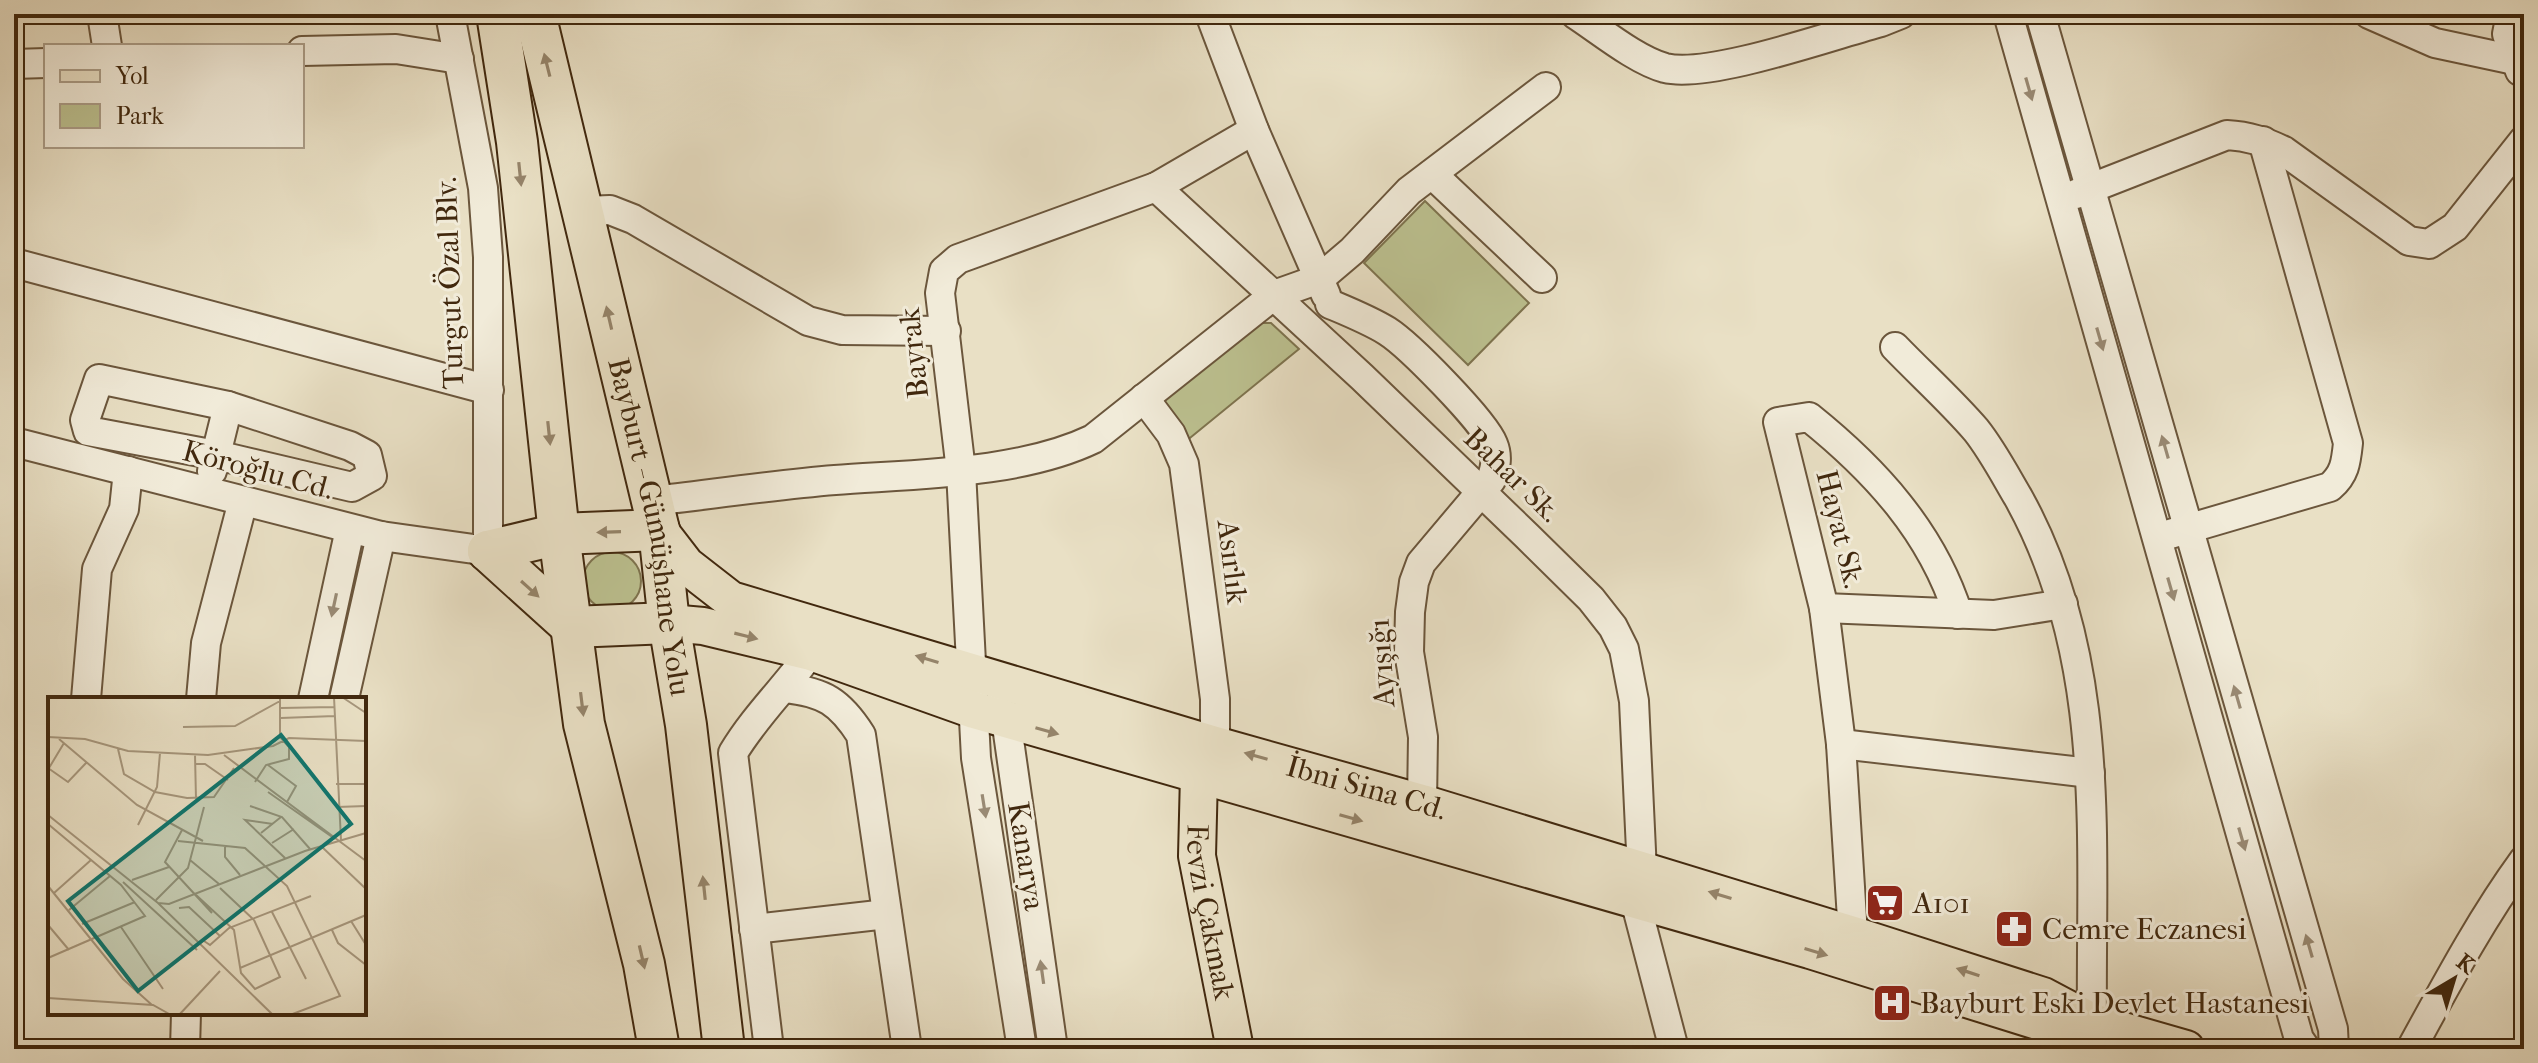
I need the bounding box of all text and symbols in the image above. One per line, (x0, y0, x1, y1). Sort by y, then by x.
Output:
legend (44, 44, 304, 148)
one-way arrow (541, 53, 553, 78)
text: Yol (115, 62, 149, 90)
one-way arrow (2023, 78, 2036, 102)
text: Park (116, 102, 164, 130)
one-way arrow (514, 162, 527, 187)
street label: Turgut Özal Blv. (429, 176, 471, 390)
one-way arrow (602, 305, 615, 330)
street label: Bayrak (892, 305, 936, 400)
one-way arrow (2094, 328, 2107, 352)
street label: Bayburt - Gümüşhane Yolu (601, 354, 698, 698)
one-way arrow (542, 421, 555, 446)
street label: Bahar Sk. (1457, 421, 1567, 529)
street label: Köroğlu Cd. (179, 433, 337, 507)
one-way arrow (2158, 434, 2171, 458)
street label: Hayat Sk. (1808, 466, 1872, 592)
street label: Asırlık (1209, 517, 1255, 607)
one-way arrow (596, 525, 621, 538)
one-way arrow (2165, 578, 2178, 602)
one-way arrow (519, 580, 539, 597)
one-way arrow (327, 593, 340, 618)
street label: Ayışığı (1361, 618, 1403, 709)
one-way arrow (734, 631, 759, 643)
one-way arrow (914, 652, 938, 665)
one-way arrow (2230, 684, 2243, 708)
one-way arrow (576, 692, 589, 717)
inset map (48, 697, 366, 1015)
one-way arrow (1036, 725, 1060, 738)
street label: İbni Sina Cd. (1283, 748, 1451, 827)
one-way arrow (1244, 750, 1269, 762)
one-way arrow (978, 794, 991, 819)
street label: Kanarya (1000, 799, 1052, 914)
one-way arrow (1339, 812, 1363, 825)
street label: Fevzi Çakmak (1180, 824, 1242, 1003)
one-way arrow (2236, 828, 2249, 852)
one-way arrow (697, 875, 710, 900)
supermarket icon: A101 (1864, 882, 1906, 924)
place label: A101 (1912, 886, 1970, 921)
one-way arrow (1708, 888, 1732, 901)
pharmacy icon: Cemre Eczanesi (1993, 908, 2035, 950)
place label: Cemre Eczanesi (2042, 912, 2247, 947)
one-way arrow (2302, 934, 2315, 958)
north arrow (2414, 939, 2494, 1019)
one-way arrow (637, 944, 649, 969)
one-way arrow (1804, 947, 1828, 959)
text: K (2451, 949, 2482, 980)
one-way arrow (1035, 959, 1048, 984)
one-way arrow (1956, 966, 1980, 978)
hospital icon: Bayburt Eski Devlet Hastanesi (1871, 982, 1913, 1024)
place label: Bayburt Eski Devlet Hastanesi (1920, 986, 2309, 1021)

